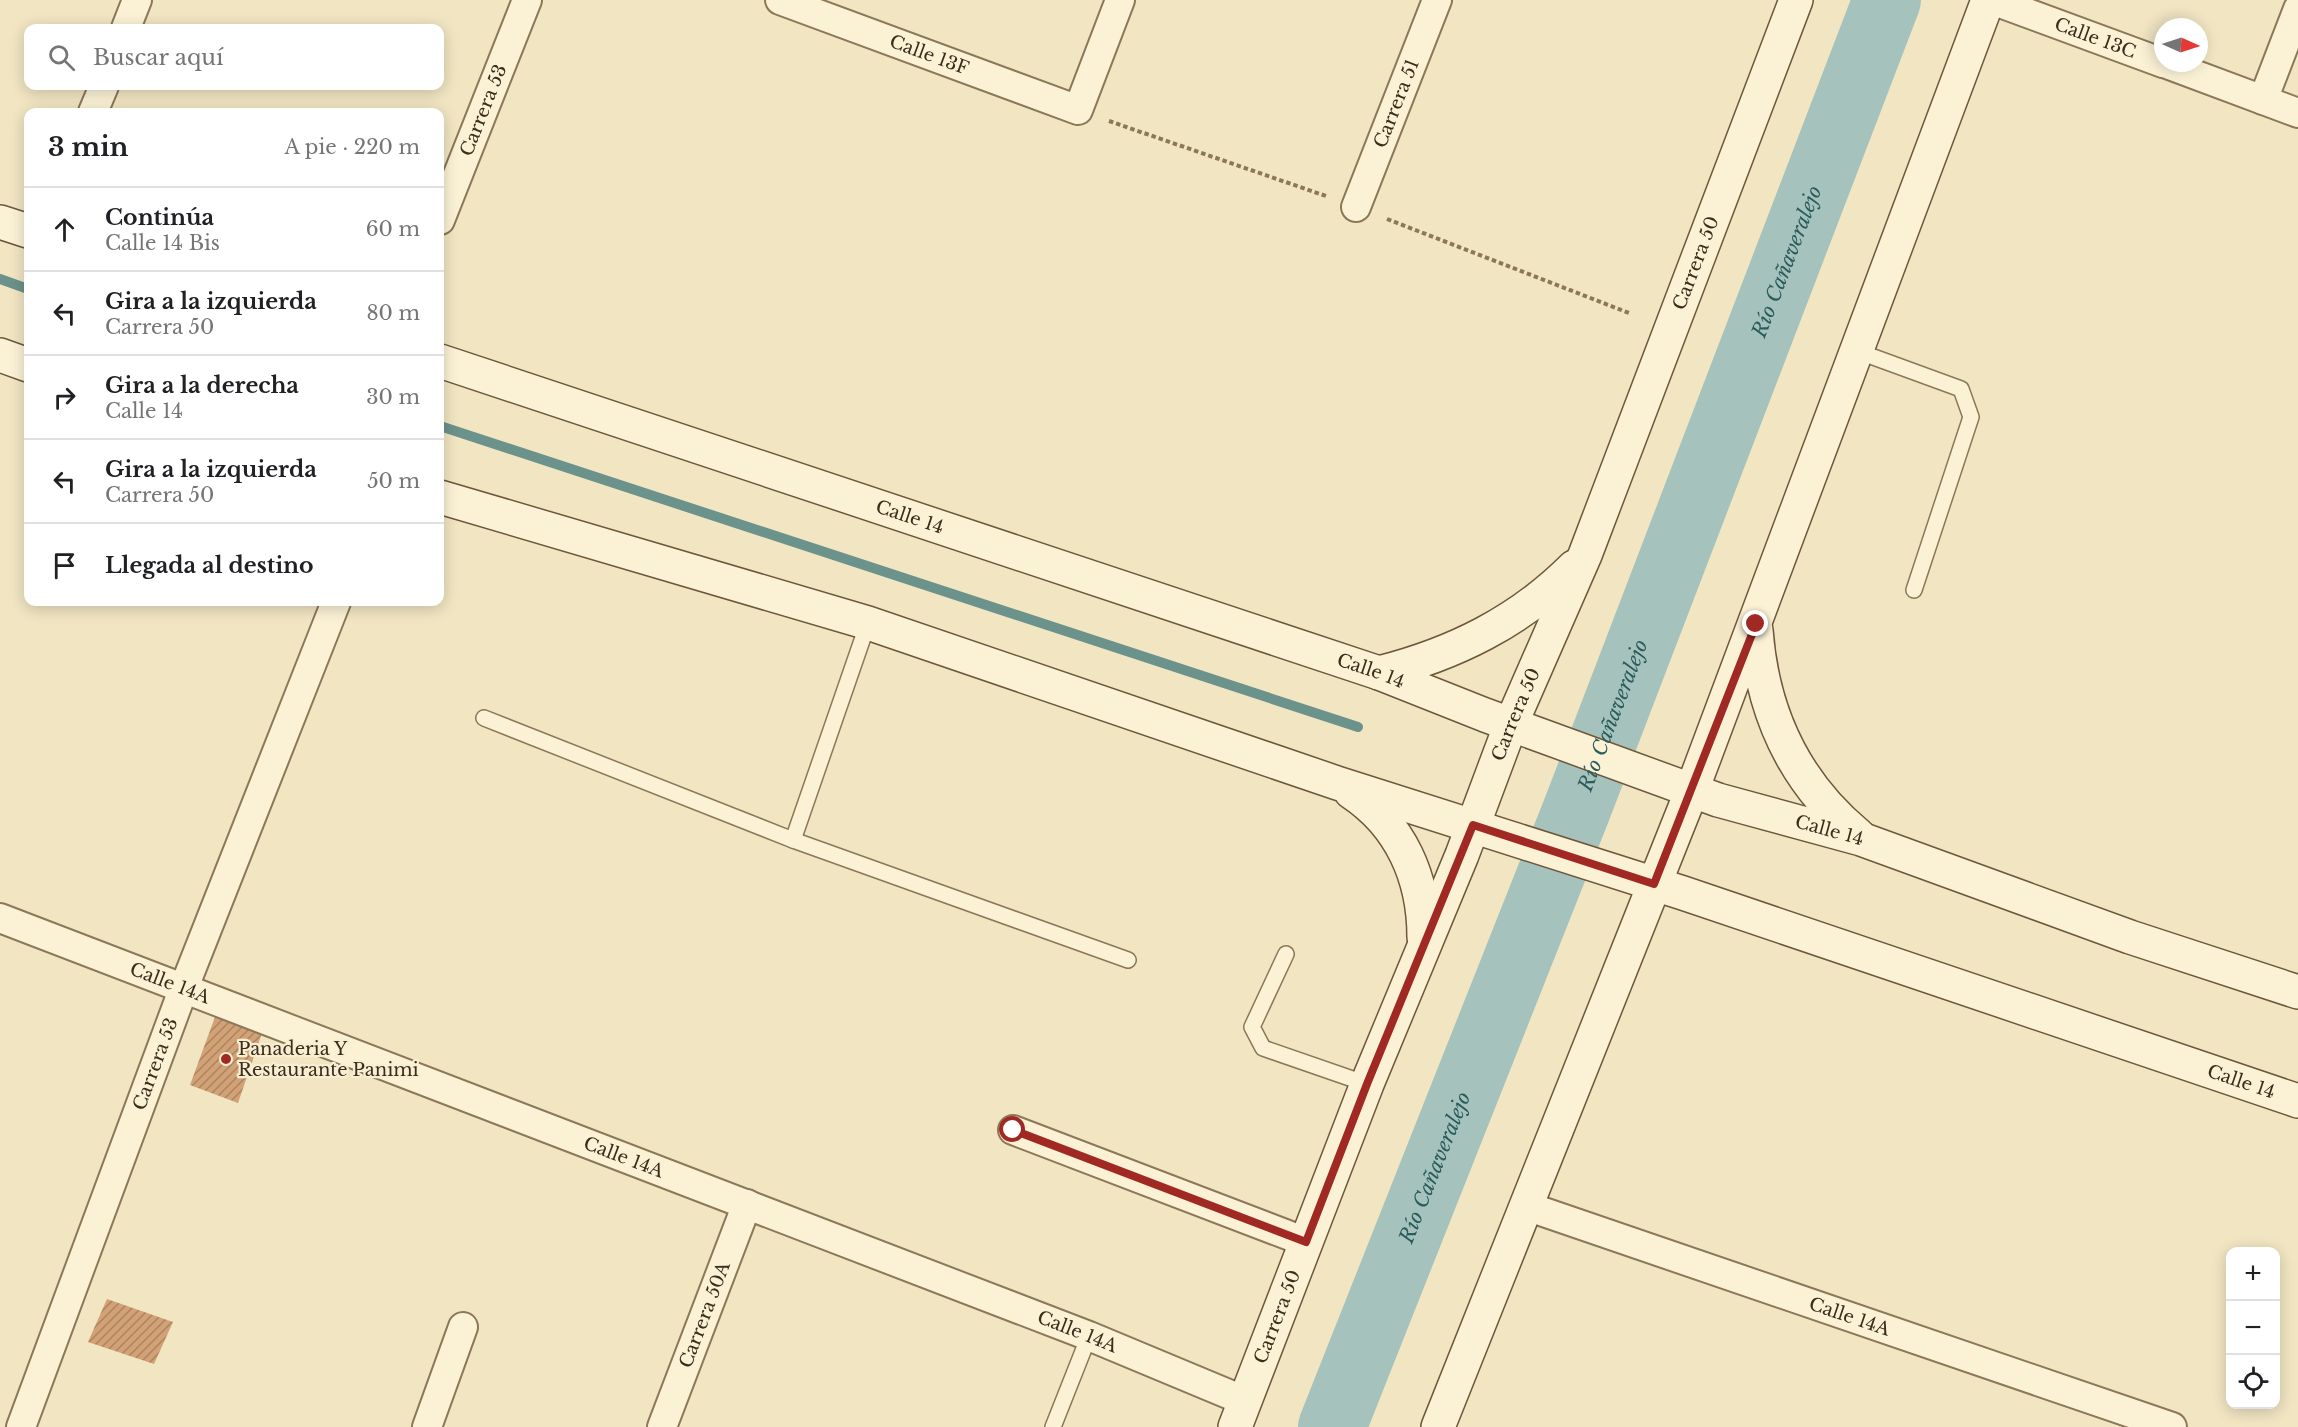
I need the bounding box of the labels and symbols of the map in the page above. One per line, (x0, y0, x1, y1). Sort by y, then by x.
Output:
street label: Calle 13C (2051, 13, 2139, 63)
north arrow (2154, 18, 2208, 72)
street label: Calle 13F (887, 30, 972, 80)
street label: Carrera 51 (1369, 56, 1424, 151)
street label: Carrera 53 (455, 61, 511, 159)
water label: Río Cañaveralejo (1746, 182, 1827, 342)
street label: Carrera 50 (1668, 213, 1724, 313)
street label: Calle 14 (873, 496, 947, 539)
route end (1742, 610, 1768, 636)
water label: Río Cañaveralejo (1573, 636, 1653, 796)
street label: Calle 14 (1334, 649, 1408, 693)
street label: Carrera 50 (1487, 665, 1545, 764)
street label: Calle 14 (1793, 811, 1866, 850)
street label: Calle 14A (127, 958, 214, 1009)
street label: Carrera 53 (128, 1015, 183, 1113)
place label: Panaderia Y Restaurante Panimi (238, 1038, 419, 1081)
marker: Panaderia Y Restaurante Panimi (219, 1052, 233, 1066)
street label: Calle 14 (2204, 1060, 2278, 1103)
water label: Río Cañaveralejo (1394, 1089, 1476, 1248)
route start (999, 1116, 1025, 1142)
street label: Calle 14A (580, 1132, 668, 1183)
street label: Carrera 50A (675, 1258, 735, 1371)
street label: Carrera 50 (1249, 1267, 1305, 1367)
street label: Calle 14A (1806, 1293, 1894, 1341)
street label: Calle 14A (1034, 1306, 1122, 1358)

